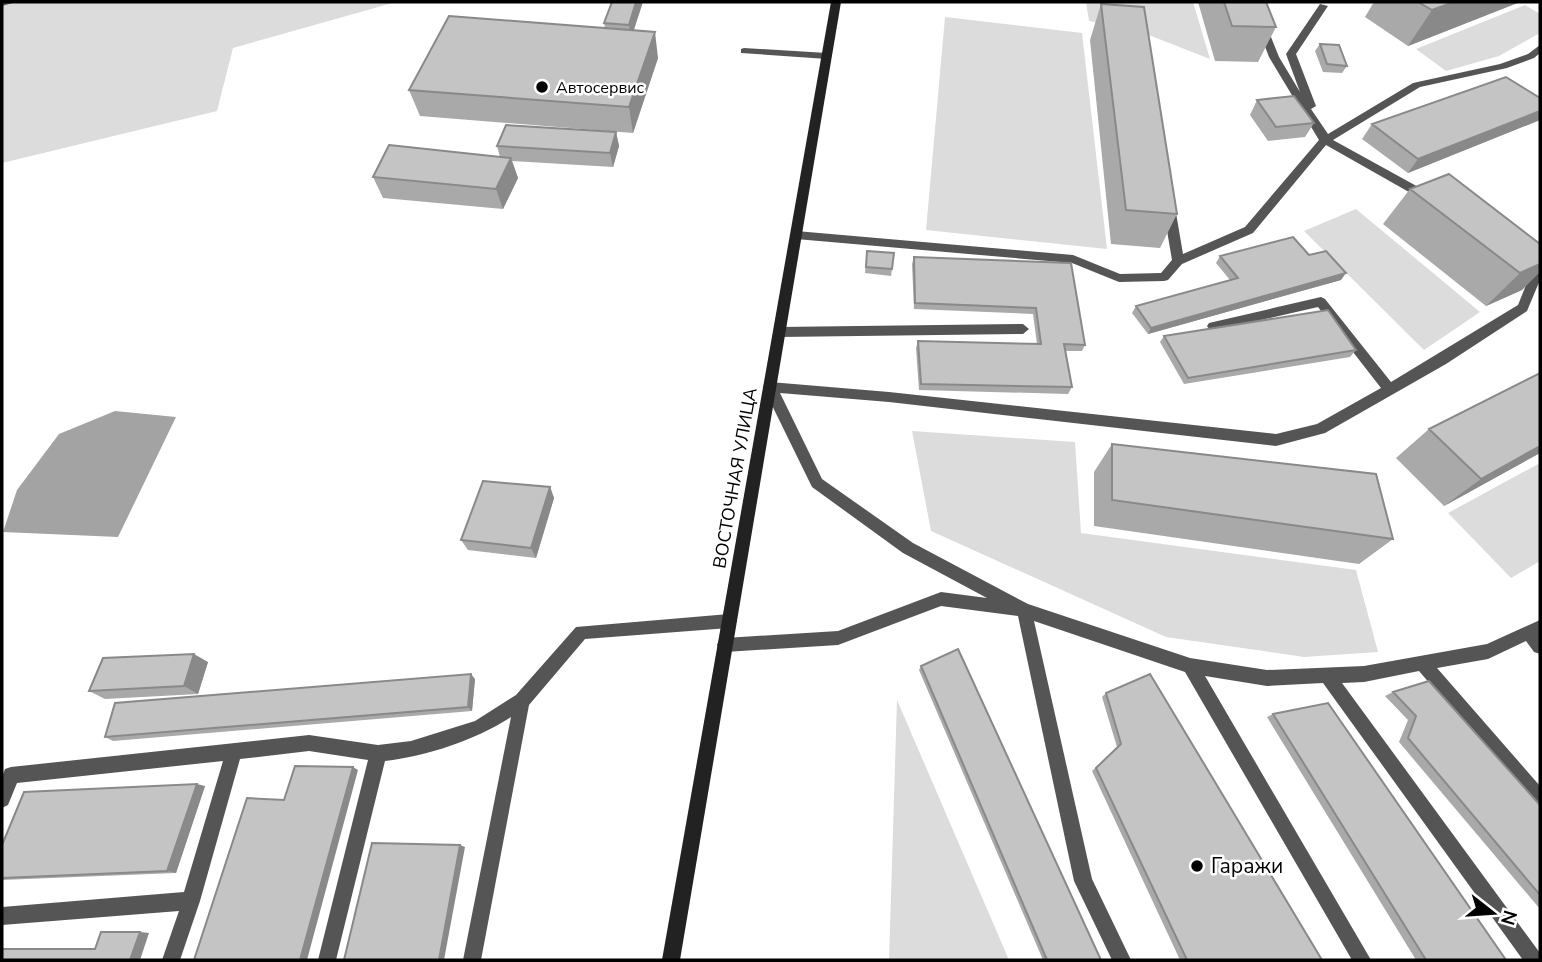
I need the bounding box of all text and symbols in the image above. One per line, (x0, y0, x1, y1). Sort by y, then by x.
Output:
place label: Автосервис (556, 77, 645, 99)
marker: Автосервис (534, 79, 550, 95)
street label: ВОСТОЧНАЯ УЛИЦА (707, 386, 763, 570)
place label: Гаражи (1211, 852, 1283, 880)
marker: Гаражи (1189, 858, 1205, 874)
north arrow (1458, 878, 1528, 948)
text: N (1494, 907, 1523, 928)

